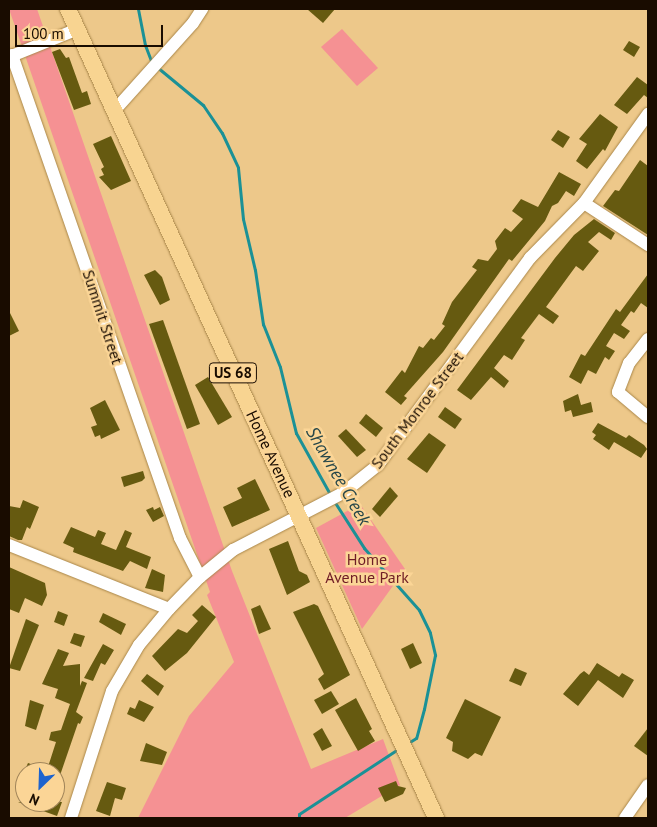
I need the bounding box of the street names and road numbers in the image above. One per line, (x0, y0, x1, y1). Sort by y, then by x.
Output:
street label: Summit Street (79, 267, 127, 367)
street label: South Monroe Street (367, 348, 467, 472)
road number: US 68 (208, 360, 258, 386)
street label: Home Avenue (242, 407, 300, 501)

